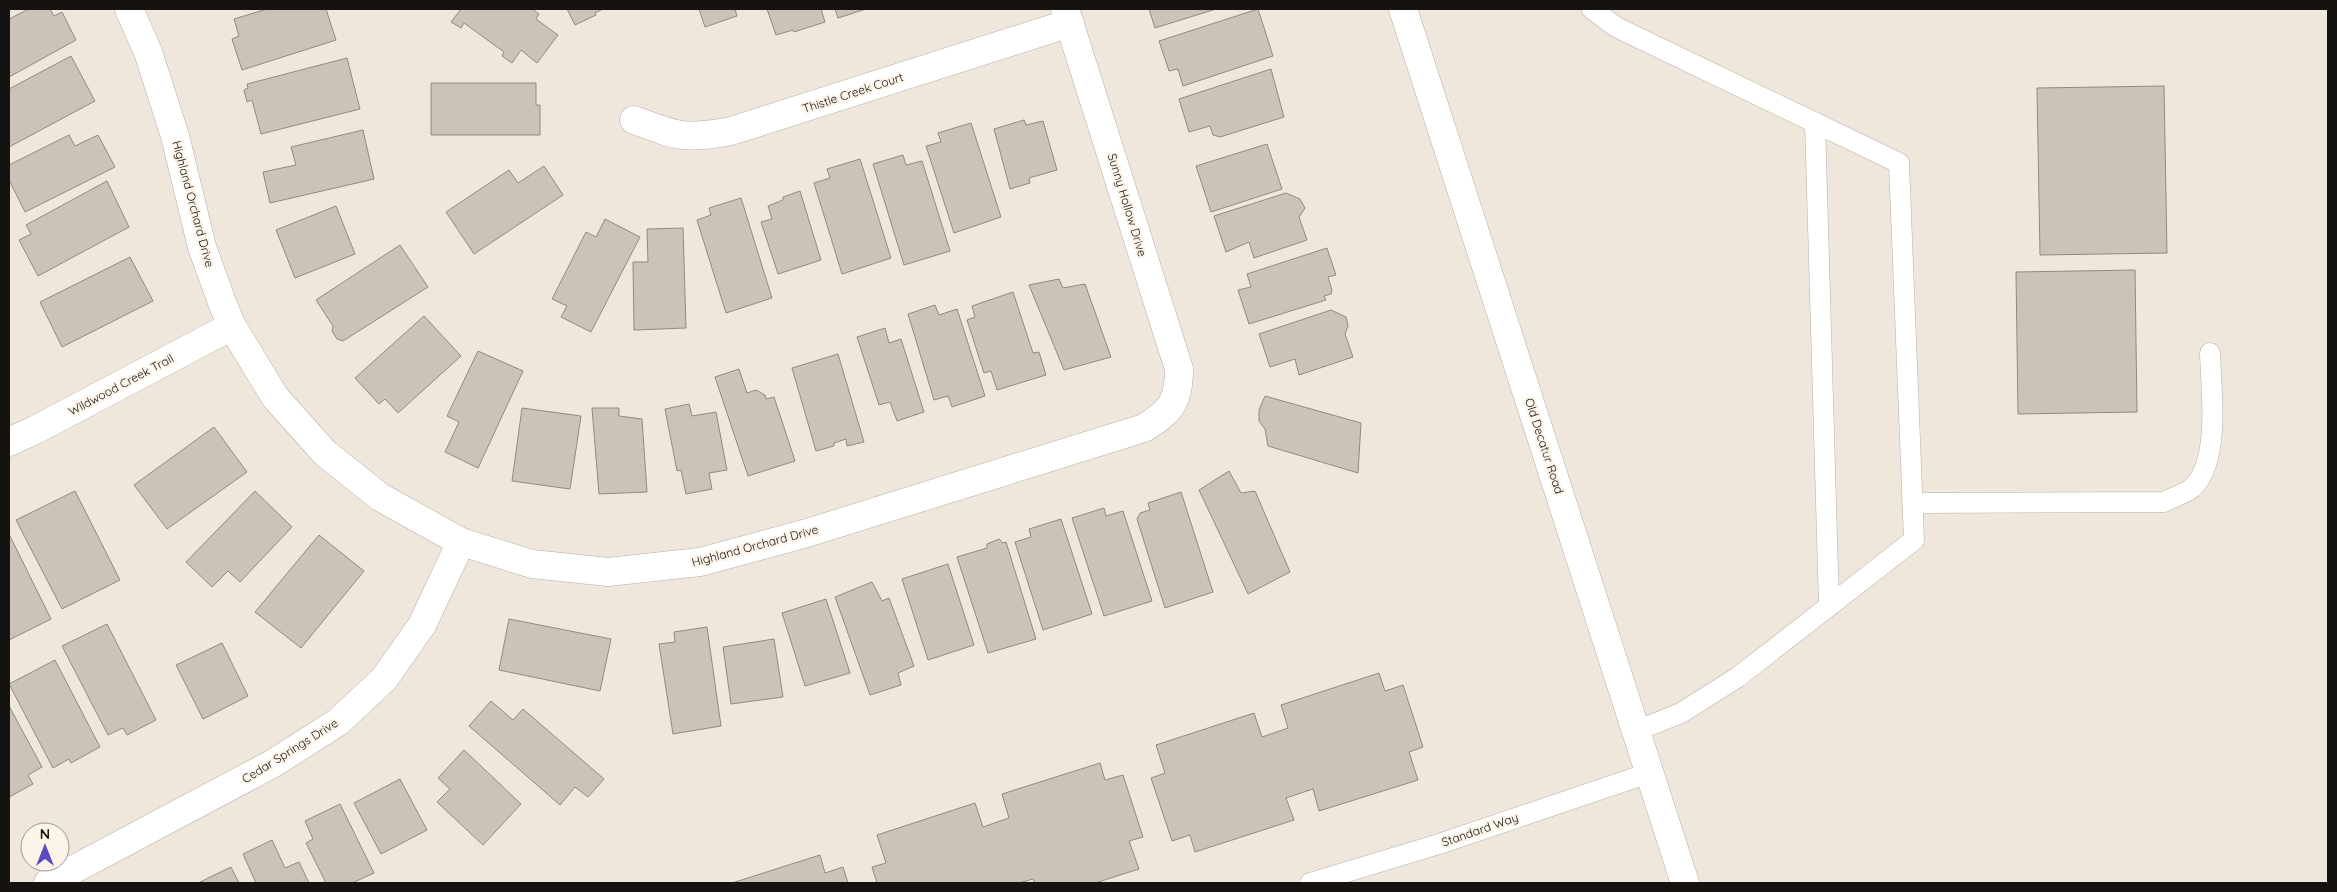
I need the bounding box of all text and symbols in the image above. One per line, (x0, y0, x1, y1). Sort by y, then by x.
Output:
street label: Thistle Creek Court (801, 69, 905, 116)
street label: Highland Orchard Drive (169, 139, 218, 269)
street label: Sunny Hollow Drive (1105, 151, 1150, 259)
street label: Wildwood Creek Trail (66, 350, 176, 419)
street label: Old Decatur Road (1522, 396, 1567, 496)
street label: Highland Orchard Drive (690, 521, 820, 570)
street label: Cedar Springs Drive (239, 715, 341, 786)
street label: Standard Way (1440, 809, 1520, 850)
north arrow (20, 822, 70, 872)
text: N (40, 825, 50, 843)

